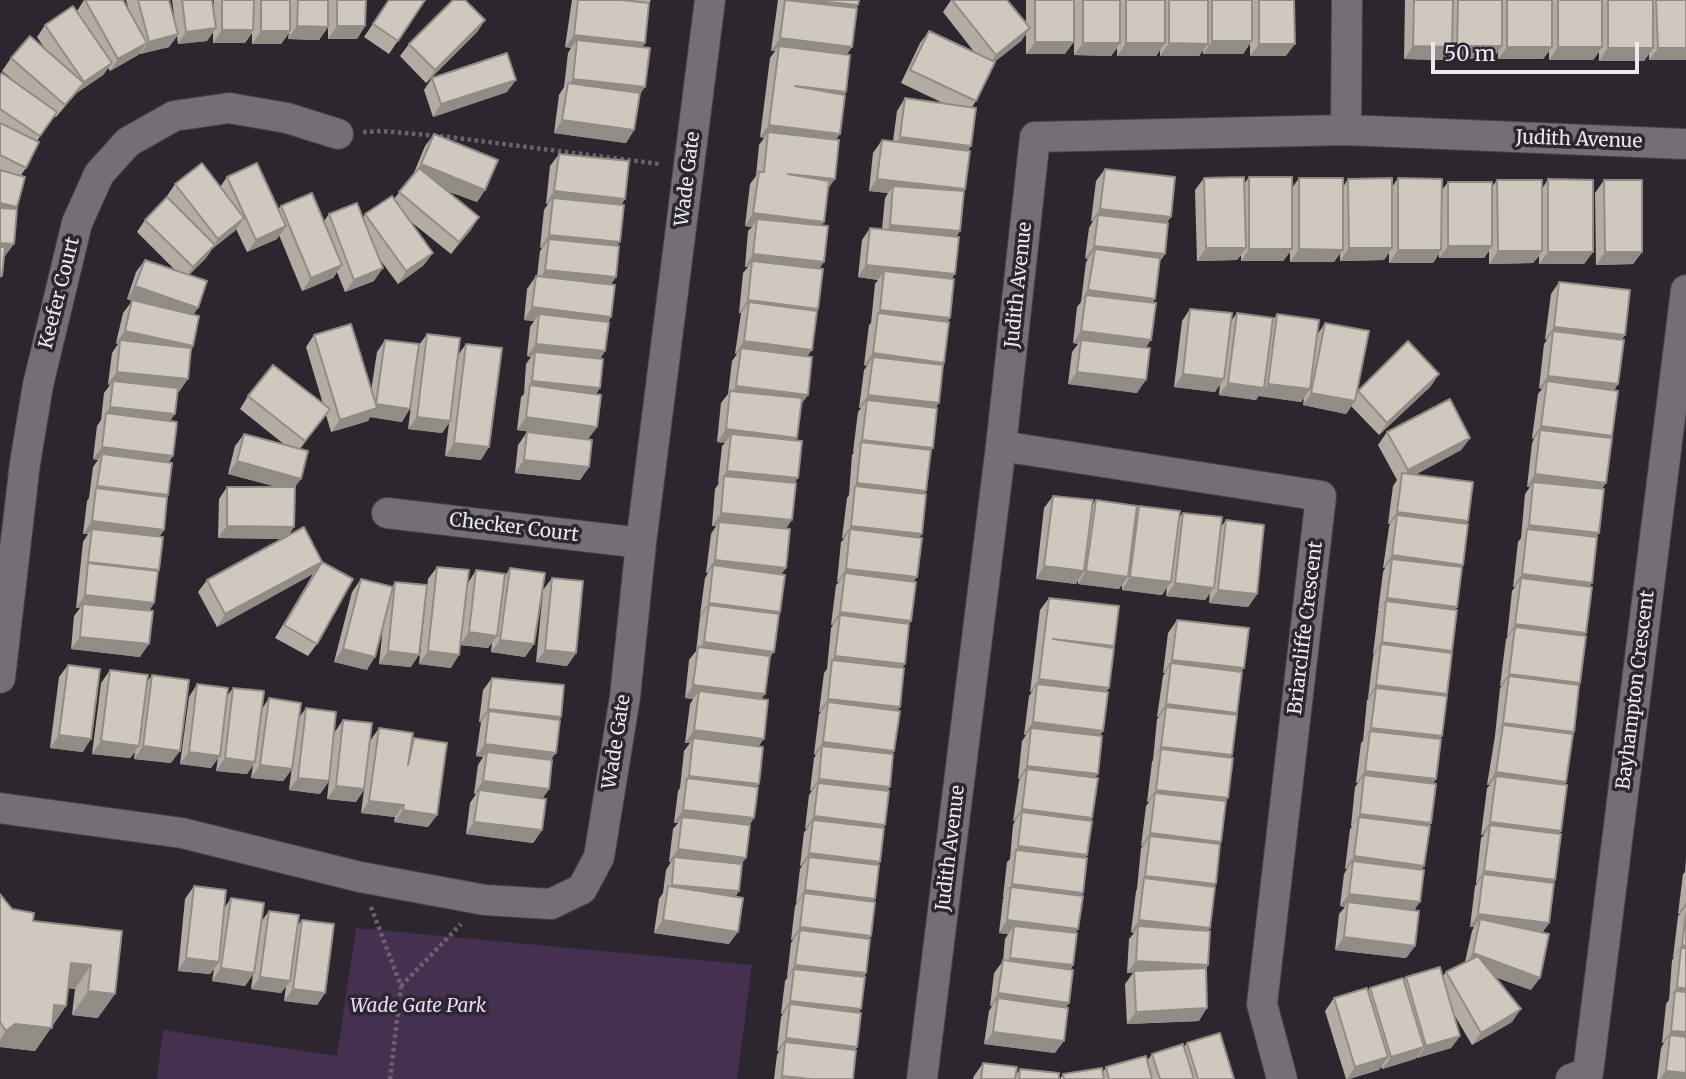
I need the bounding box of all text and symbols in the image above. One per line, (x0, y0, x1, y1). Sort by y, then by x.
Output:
scale bar (1434, 28, 1642, 72)
text: 50 m (1444, 40, 1495, 67)
street label: Judith Avenue (1515, 126, 1643, 154)
street label: Wade Gate (671, 130, 705, 228)
street label: Judith Avenue (1001, 221, 1037, 349)
street label: Keefer Court (35, 235, 85, 351)
street label: Checker Court (448, 509, 580, 547)
street label: Briarcliffe Crescent (1284, 540, 1328, 716)
street label: Bayhampton Crescent (1612, 589, 1660, 791)
street label: Wade Gate (598, 693, 636, 791)
street label: Judith Avenue (932, 784, 970, 912)
park label: Wade Gate Park (350, 996, 486, 1018)

